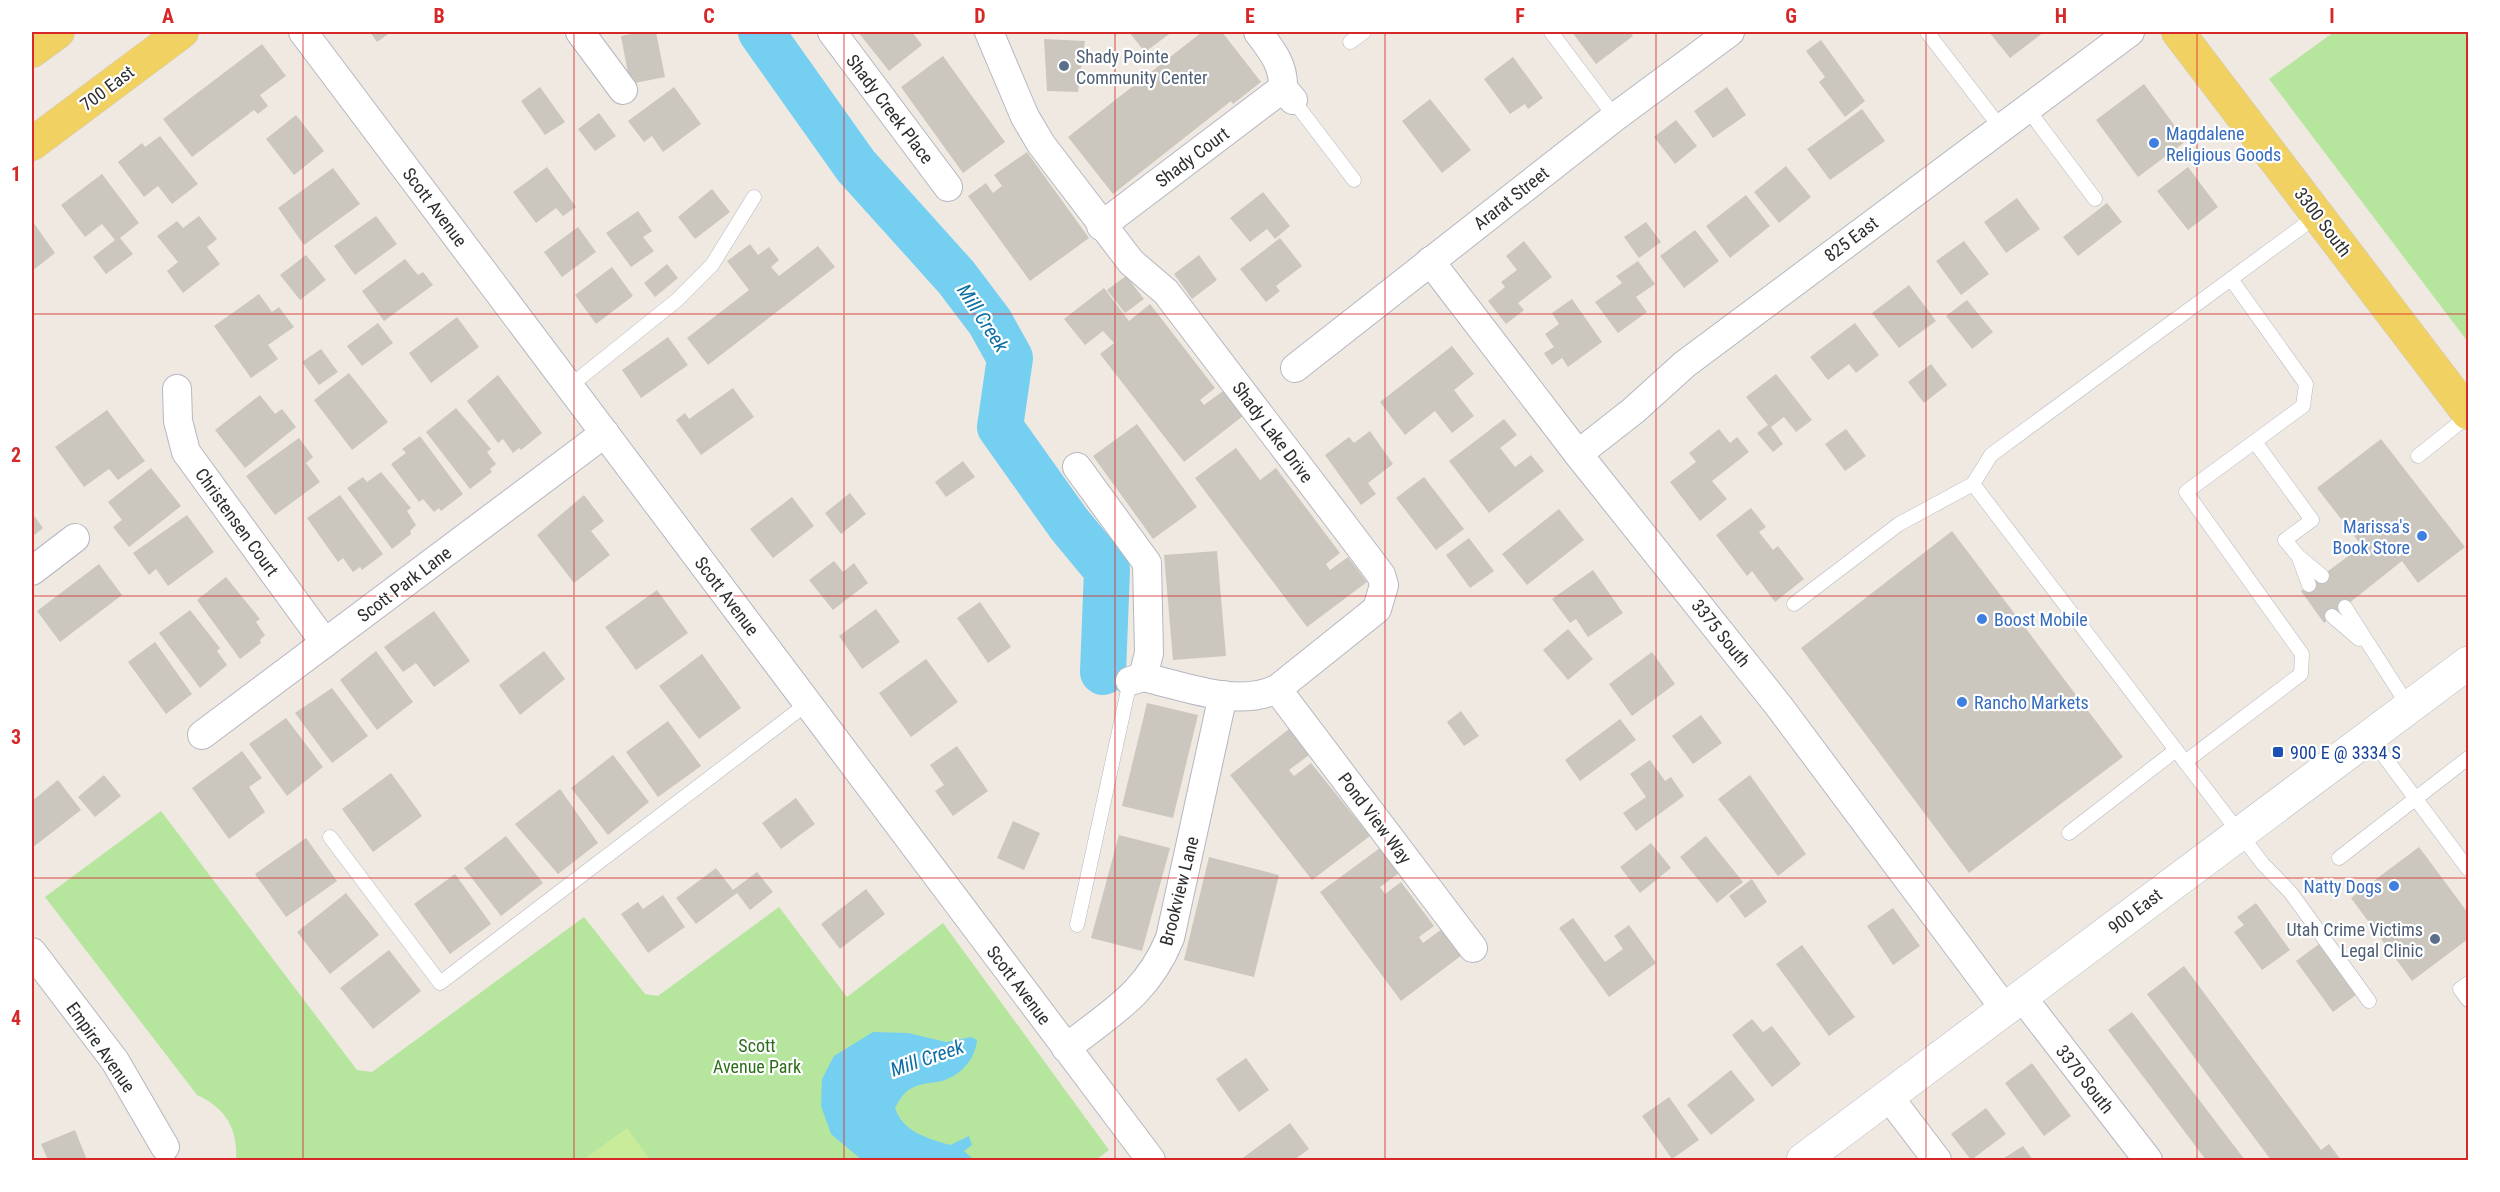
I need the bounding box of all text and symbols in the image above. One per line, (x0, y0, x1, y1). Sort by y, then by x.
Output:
text: A (162, 4, 174, 28)
text: B (433, 4, 445, 28)
text: C (703, 4, 715, 28)
text: D (974, 4, 986, 28)
text: E (1245, 4, 1255, 28)
text: F (1515, 4, 1525, 28)
text: G (1785, 4, 1797, 28)
text: H (2055, 4, 2067, 28)
text: I (2329, 4, 2335, 28)
place label: Shady Pointe Community Center (1076, 46, 1208, 88)
street label: Shady Creek Place (842, 50, 938, 168)
marker: Shady Pointe Community Center (1057, 59, 1071, 73)
street label: 700 East (76, 61, 138, 115)
street label: Shady Court (1151, 123, 1233, 191)
place label: Magdalene Religious Goods (2166, 123, 2281, 165)
marker: Magdalene Religious Goods (2147, 136, 2161, 150)
text: 1 (11, 162, 21, 186)
street label: Ararat Street (1469, 162, 1553, 234)
street label: Scott Avenue (399, 163, 471, 251)
street label: 3300 South (2290, 183, 2356, 261)
street label: 825 East (1820, 212, 1882, 266)
water label: Mill Creek (952, 280, 1015, 358)
street label: Shady Lake Drive (1228, 377, 1318, 487)
text: 2 (11, 443, 21, 467)
street label: Christensen Court (191, 464, 283, 580)
place label: Marissa's Book Store (2333, 516, 2410, 558)
marker: Marissa's Book Store (2415, 529, 2429, 543)
street label: Scott Park Lane (353, 542, 455, 626)
street label: Scott Avenue (691, 552, 763, 640)
street label: 3375 South (1687, 595, 1755, 671)
place label: Boost Mobile (1994, 609, 2088, 630)
marker: Boost Mobile (1975, 612, 1989, 626)
place label: Rancho Markets (1974, 692, 2089, 713)
marker: Rancho Markets (1955, 695, 1969, 709)
text: 3 (11, 725, 21, 749)
place label: 900 E @ 3334 S (2290, 742, 2401, 763)
marker: 900 E @ 3334 S (2271, 745, 2285, 759)
street label: Pond View Way (1334, 768, 1416, 868)
street label: Brookview Lane (1155, 834, 1203, 948)
place label: Natty Dogs (2304, 876, 2382, 897)
marker: Natty Dogs (2387, 879, 2401, 893)
street label: 900 East (2104, 884, 2166, 938)
place label: Utah Crime Victims Legal Clinic (2286, 919, 2423, 961)
marker: Utah Crime Victims Legal Clinic (2428, 932, 2442, 946)
street label: Scott Avenue (983, 941, 1055, 1029)
street label: Empire Avenue (62, 998, 140, 1096)
text: 4 (11, 1006, 21, 1030)
water label: Mill Creek (887, 1034, 968, 1082)
park label: Scott Avenue Park (713, 1035, 801, 1077)
street label: 3370 South (2052, 1041, 2118, 1117)

